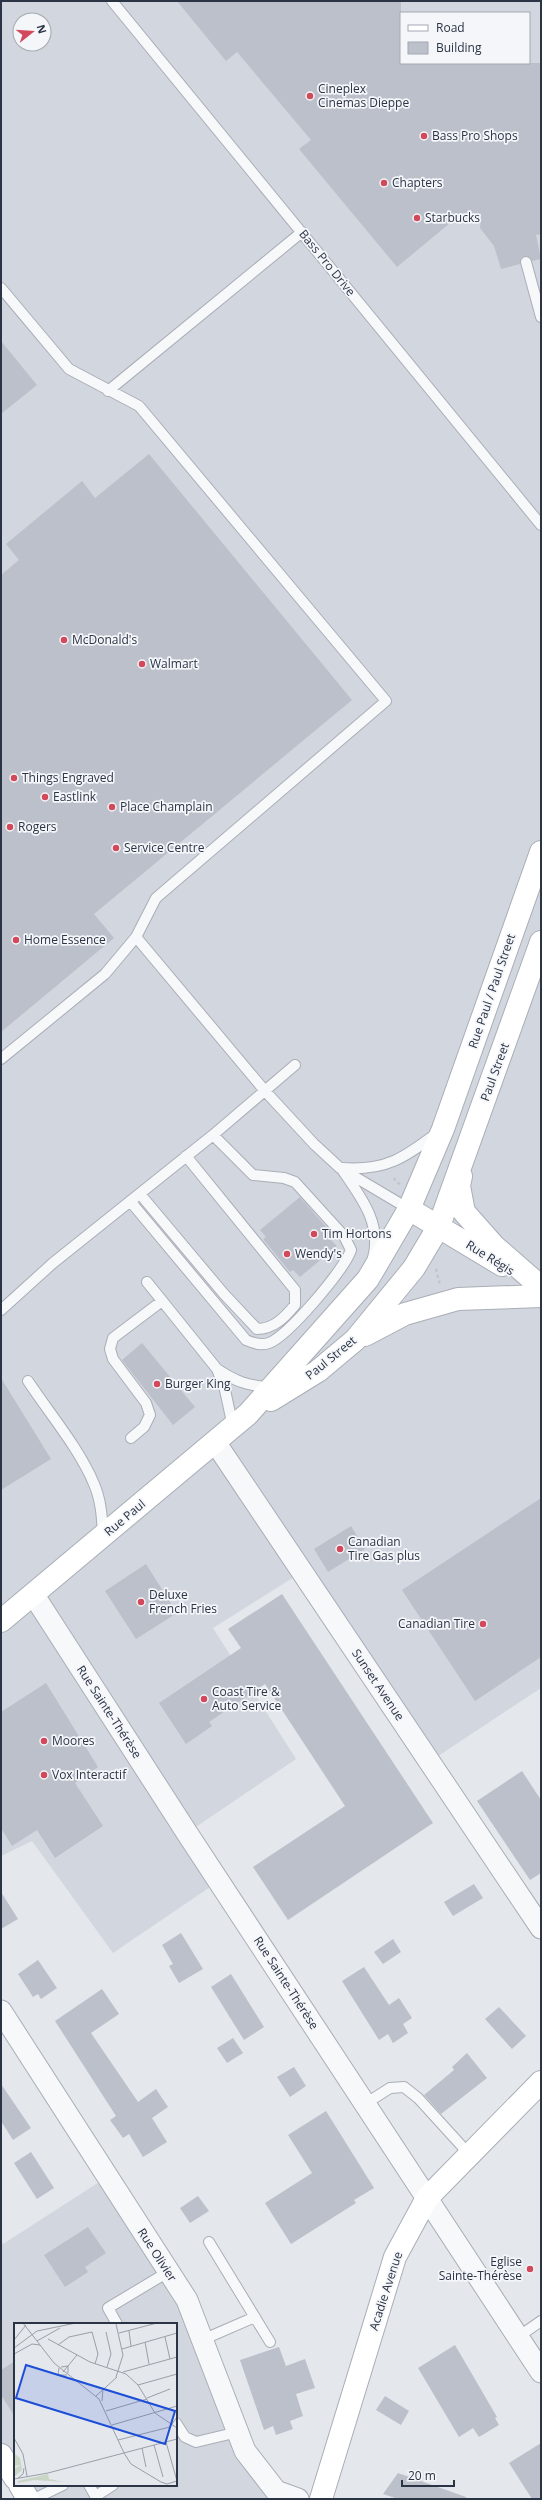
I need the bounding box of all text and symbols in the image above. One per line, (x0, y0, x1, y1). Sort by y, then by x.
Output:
north arrow (12, 12, 52, 52)
legend (400, 12, 530, 64)
text: Road (436, 19, 465, 36)
text: N (34, 22, 51, 35)
text: Building (436, 39, 482, 56)
place label: Cineplex Cinemas Dieppe (318, 80, 409, 111)
marker: Cineplex Cinemas Dieppe (305, 91, 315, 101)
place label: Bass Pro Shops (432, 127, 518, 144)
marker: Bass Pro Shops (419, 131, 429, 141)
place label: Chapters (392, 174, 443, 191)
marker: Chapters (379, 178, 389, 188)
place label: Starbucks (425, 209, 480, 226)
marker: Starbucks (412, 213, 422, 223)
street label: Bass Pro Drive (295, 226, 360, 300)
place label: McDonald's (72, 631, 137, 648)
marker: McDonald's (59, 635, 69, 645)
place label: Walmart (150, 655, 198, 672)
marker: Walmart (137, 659, 147, 669)
place label: Things Engraved (22, 769, 114, 786)
marker: Things Engraved (9, 773, 19, 783)
place label: Eastlink (53, 788, 97, 805)
marker: Eastlink (40, 792, 50, 802)
place label: Place Champlain (120, 798, 213, 815)
marker: Place Champlain (107, 802, 117, 812)
place label: Rogers (18, 818, 57, 835)
marker: Rogers (5, 822, 15, 832)
place label: Service Centre (124, 839, 205, 856)
marker: Service Centre (111, 843, 121, 853)
place label: Home Essence (24, 931, 106, 948)
street label: Rue Paul / Paul Street (464, 931, 519, 1051)
marker: Home Essence (11, 935, 21, 945)
street label: Paul Street (476, 1040, 513, 1103)
place label: Tim Hortons (322, 1225, 392, 1242)
marker: Tim Hortons (309, 1229, 319, 1239)
street label: Rue Régis (463, 1236, 518, 1279)
place label: Wendy's (295, 1245, 342, 1262)
marker: Wendy's (282, 1249, 292, 1259)
street label: Paul Street (302, 1332, 360, 1383)
place label: Burger King (165, 1375, 231, 1392)
marker: Burger King (152, 1379, 162, 1389)
street label: Rue Paul (100, 1495, 149, 1540)
place label: Canadian Tire Gas plus (348, 1533, 420, 1564)
marker: Canadian Tire Gas plus (335, 1544, 345, 1554)
place label: Deluxe French Fries (149, 1586, 217, 1617)
marker: Deluxe French Fries (136, 1597, 146, 1607)
place label: Canadian Tire (398, 1615, 475, 1632)
marker: Canadian Tire (478, 1619, 488, 1629)
street label: Sunset Avenue (348, 1646, 409, 1724)
street label: Rue Sainte-Thérèse (73, 1662, 146, 1762)
place label: Coast Tire & Auto Service (212, 1683, 282, 1714)
marker: Coast Tire & Auto Service (199, 1694, 209, 1704)
place label: Moores (52, 1732, 95, 1749)
marker: Moores (39, 1736, 49, 1746)
place label: Vox Interactif (52, 1766, 127, 1783)
marker: Vox Interactif (39, 1770, 49, 1780)
street label: Rue Sainte-Thérèse (250, 1933, 323, 2033)
street label: Rue Olivier (134, 2225, 181, 2285)
street label: Acadie Avenue (365, 2249, 406, 2332)
place label: Eglise Sainte-Thérèse (439, 2253, 522, 2284)
marker: Eglise Sainte-Thérèse (525, 2264, 535, 2274)
inset map (14, 2323, 177, 2486)
scale bar (402, 2462, 454, 2488)
text: 20 m (408, 2467, 436, 2484)

